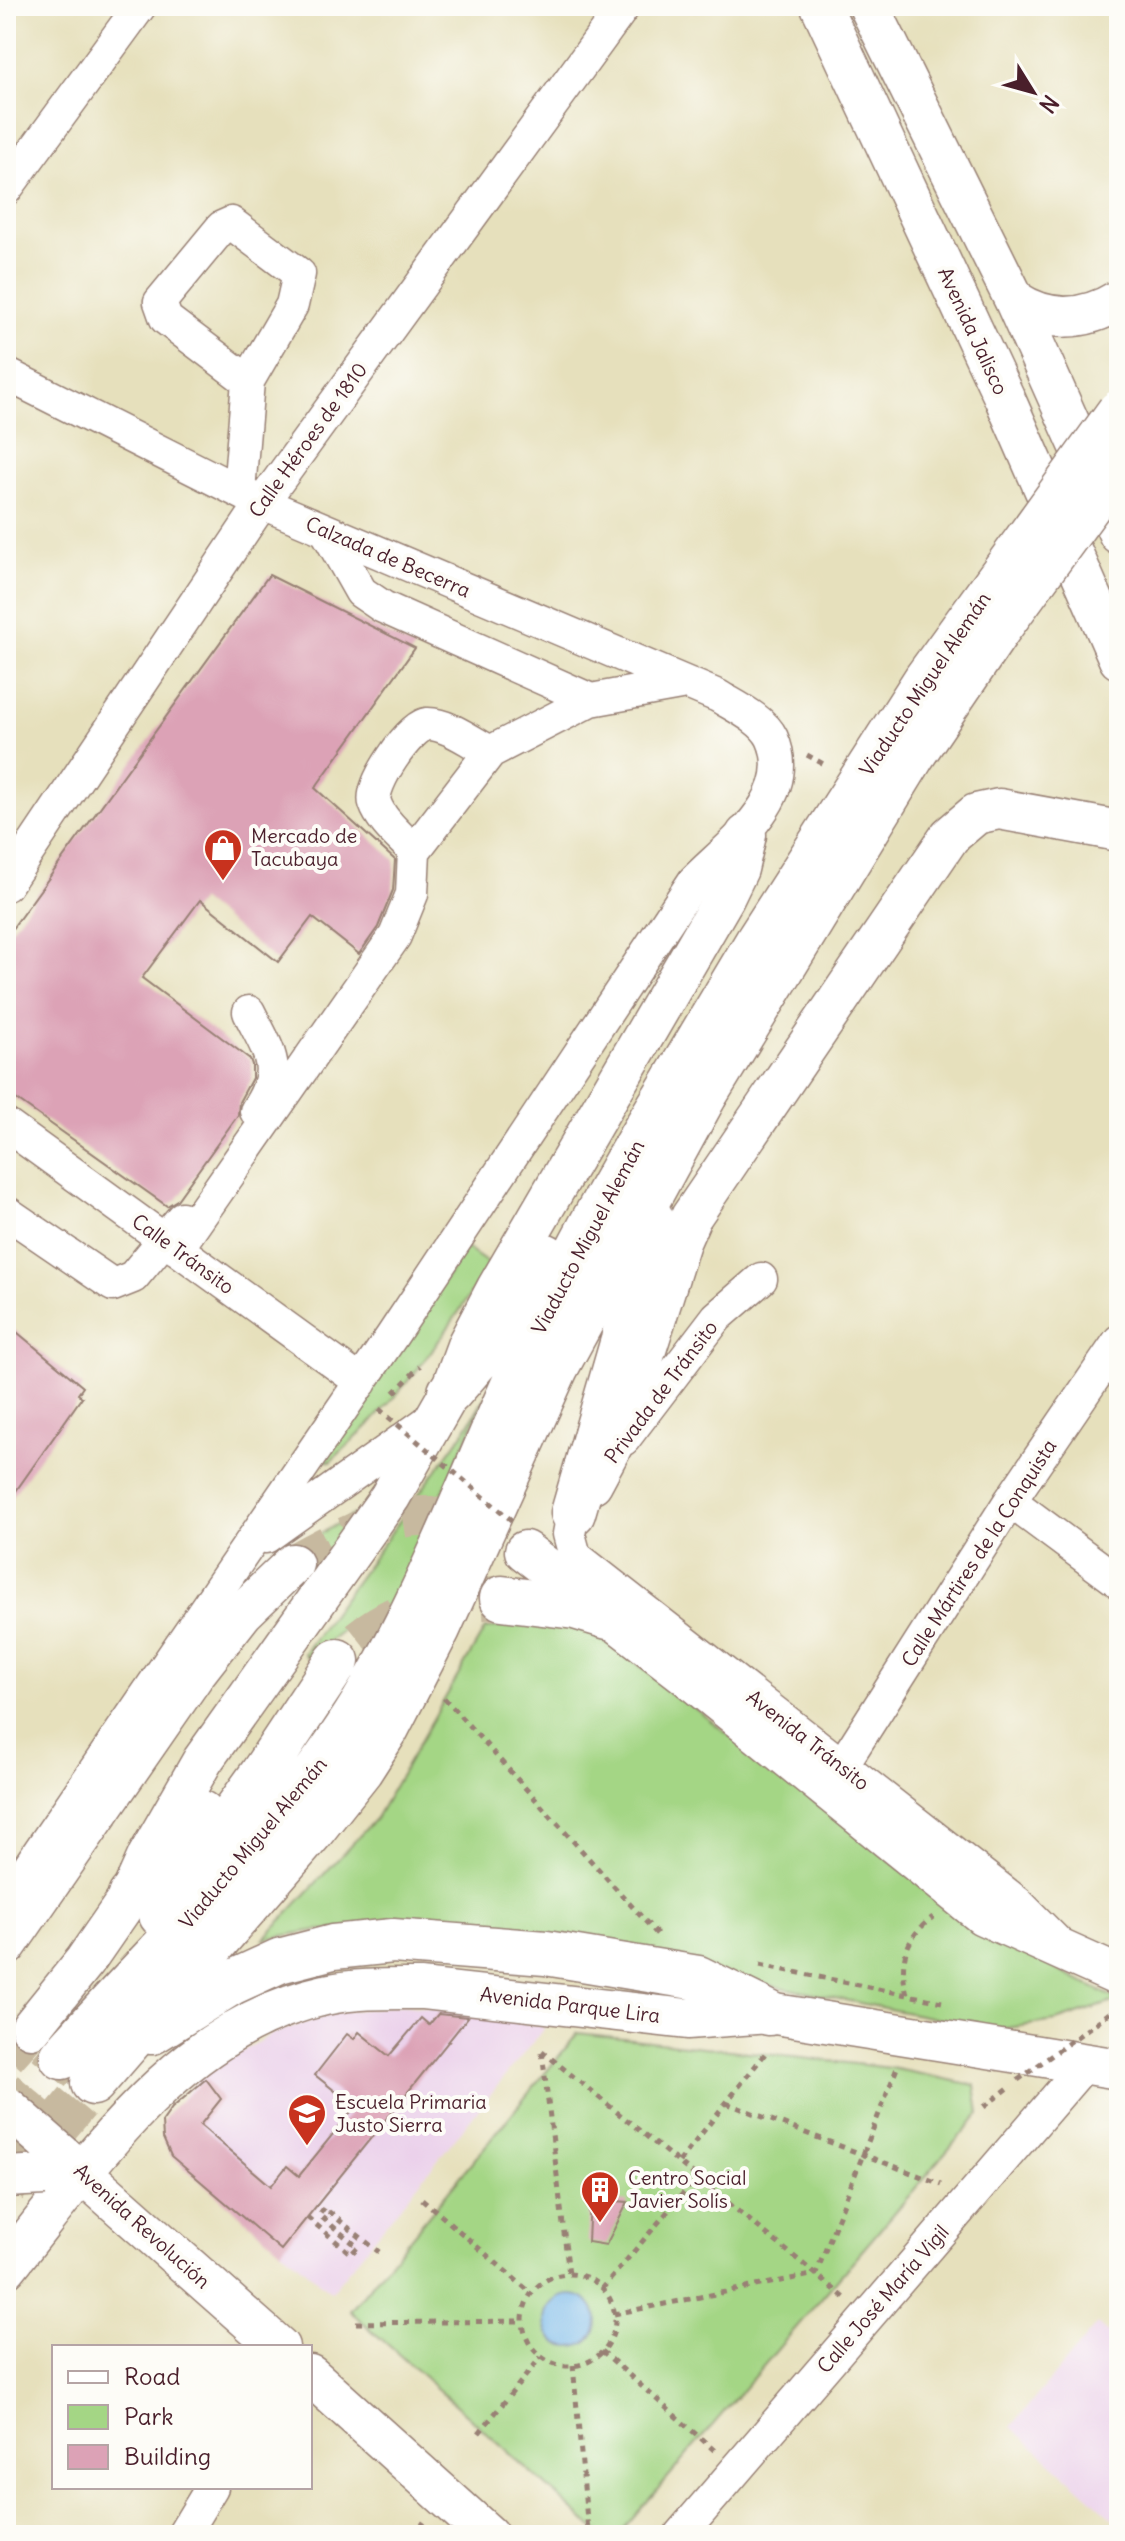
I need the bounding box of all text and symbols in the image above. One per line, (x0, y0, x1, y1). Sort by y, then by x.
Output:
north arrow (993, 52, 1073, 132)
text: N (1033, 90, 1065, 119)
street label: Avenida Jalisco (933, 263, 1014, 399)
street label: Calle Héroes de 1810 (243, 357, 372, 522)
street label: Calzada de Becerra (302, 510, 474, 603)
street label: Viaducto Miguel Alemán (854, 587, 996, 780)
place label: Mercado de Tacubaya (251, 823, 357, 871)
shop icon: Mercado de Tacubaya (202, 827, 244, 882)
street label: Viaducto Miguel Alemán (526, 1135, 649, 1338)
street label: Calle Tránsito (127, 1208, 239, 1299)
street label: Privada de Tránsito (599, 1315, 722, 1468)
street label: Calle Mártires de la Conquista (896, 1434, 1062, 1671)
street label: Avenida Tránsito (742, 1684, 875, 1795)
street label: Viaducto Miguel Alemán (173, 1752, 332, 1934)
street label: Avenida Parque Lira (479, 1981, 661, 2028)
place label: Escuela Primaria Justo Sierra (335, 2089, 487, 2137)
school or university icon: Escuela Primaria Justo Sierra (286, 2092, 328, 2147)
street label: Avenida Revolución (69, 2158, 216, 2293)
place label: Centro Social Javier Solís (628, 2165, 746, 2213)
building icon: Centro Social Javier Solís (579, 2169, 621, 2224)
street label: Calle José María Vigil (811, 2219, 954, 2378)
legend (52, 2345, 312, 2489)
text: Road (124, 2361, 180, 2391)
text: Park (124, 2401, 174, 2431)
text: Building (124, 2441, 211, 2471)

